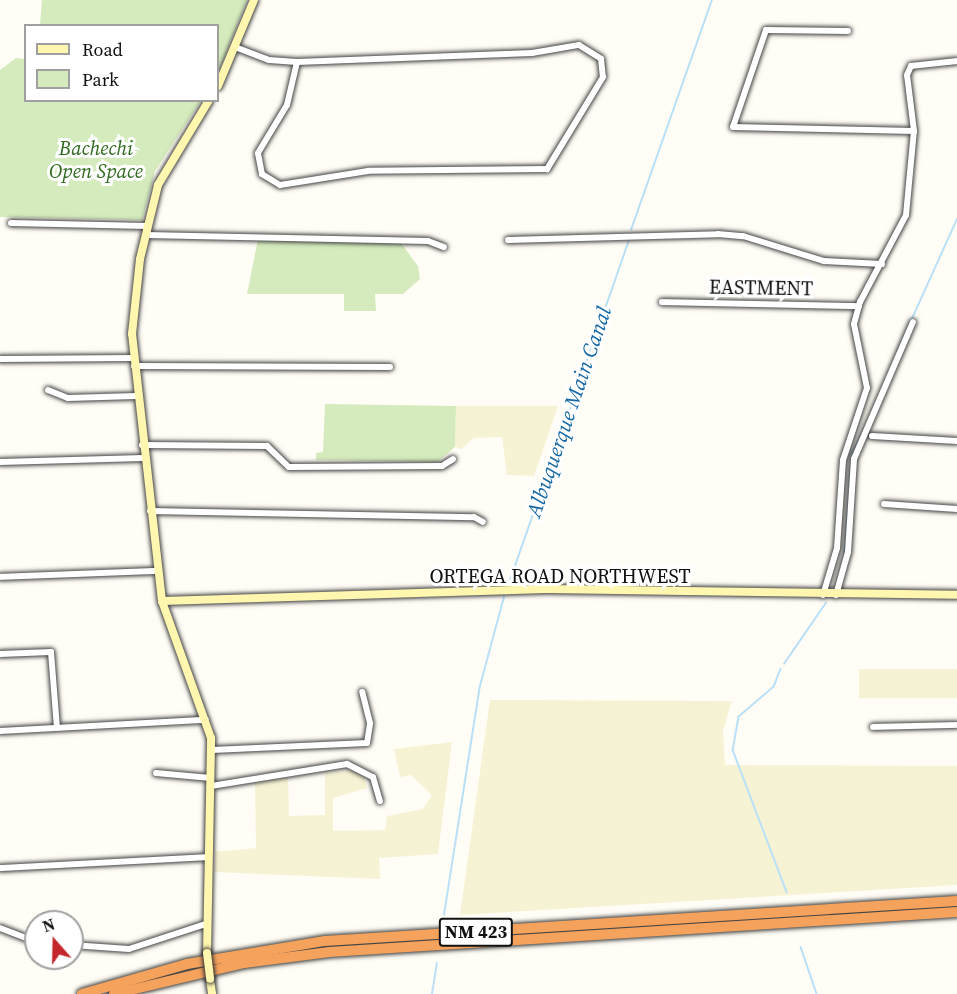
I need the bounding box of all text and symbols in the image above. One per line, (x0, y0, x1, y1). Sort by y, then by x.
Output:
legend (24, 24, 219, 102)
text: Road (82, 37, 123, 62)
text: Park (82, 67, 119, 92)
park label: Bachechi Open Space (49, 136, 143, 183)
street label: EASTMENT (709, 275, 813, 301)
water label: Albuquerque Main Canal (521, 303, 617, 521)
street label: ORTEGA ROAD NORTHWEST (429, 564, 691, 588)
north arrow (24, 910, 84, 970)
text: N (39, 913, 58, 937)
road number: NM 423 (438, 917, 514, 947)

